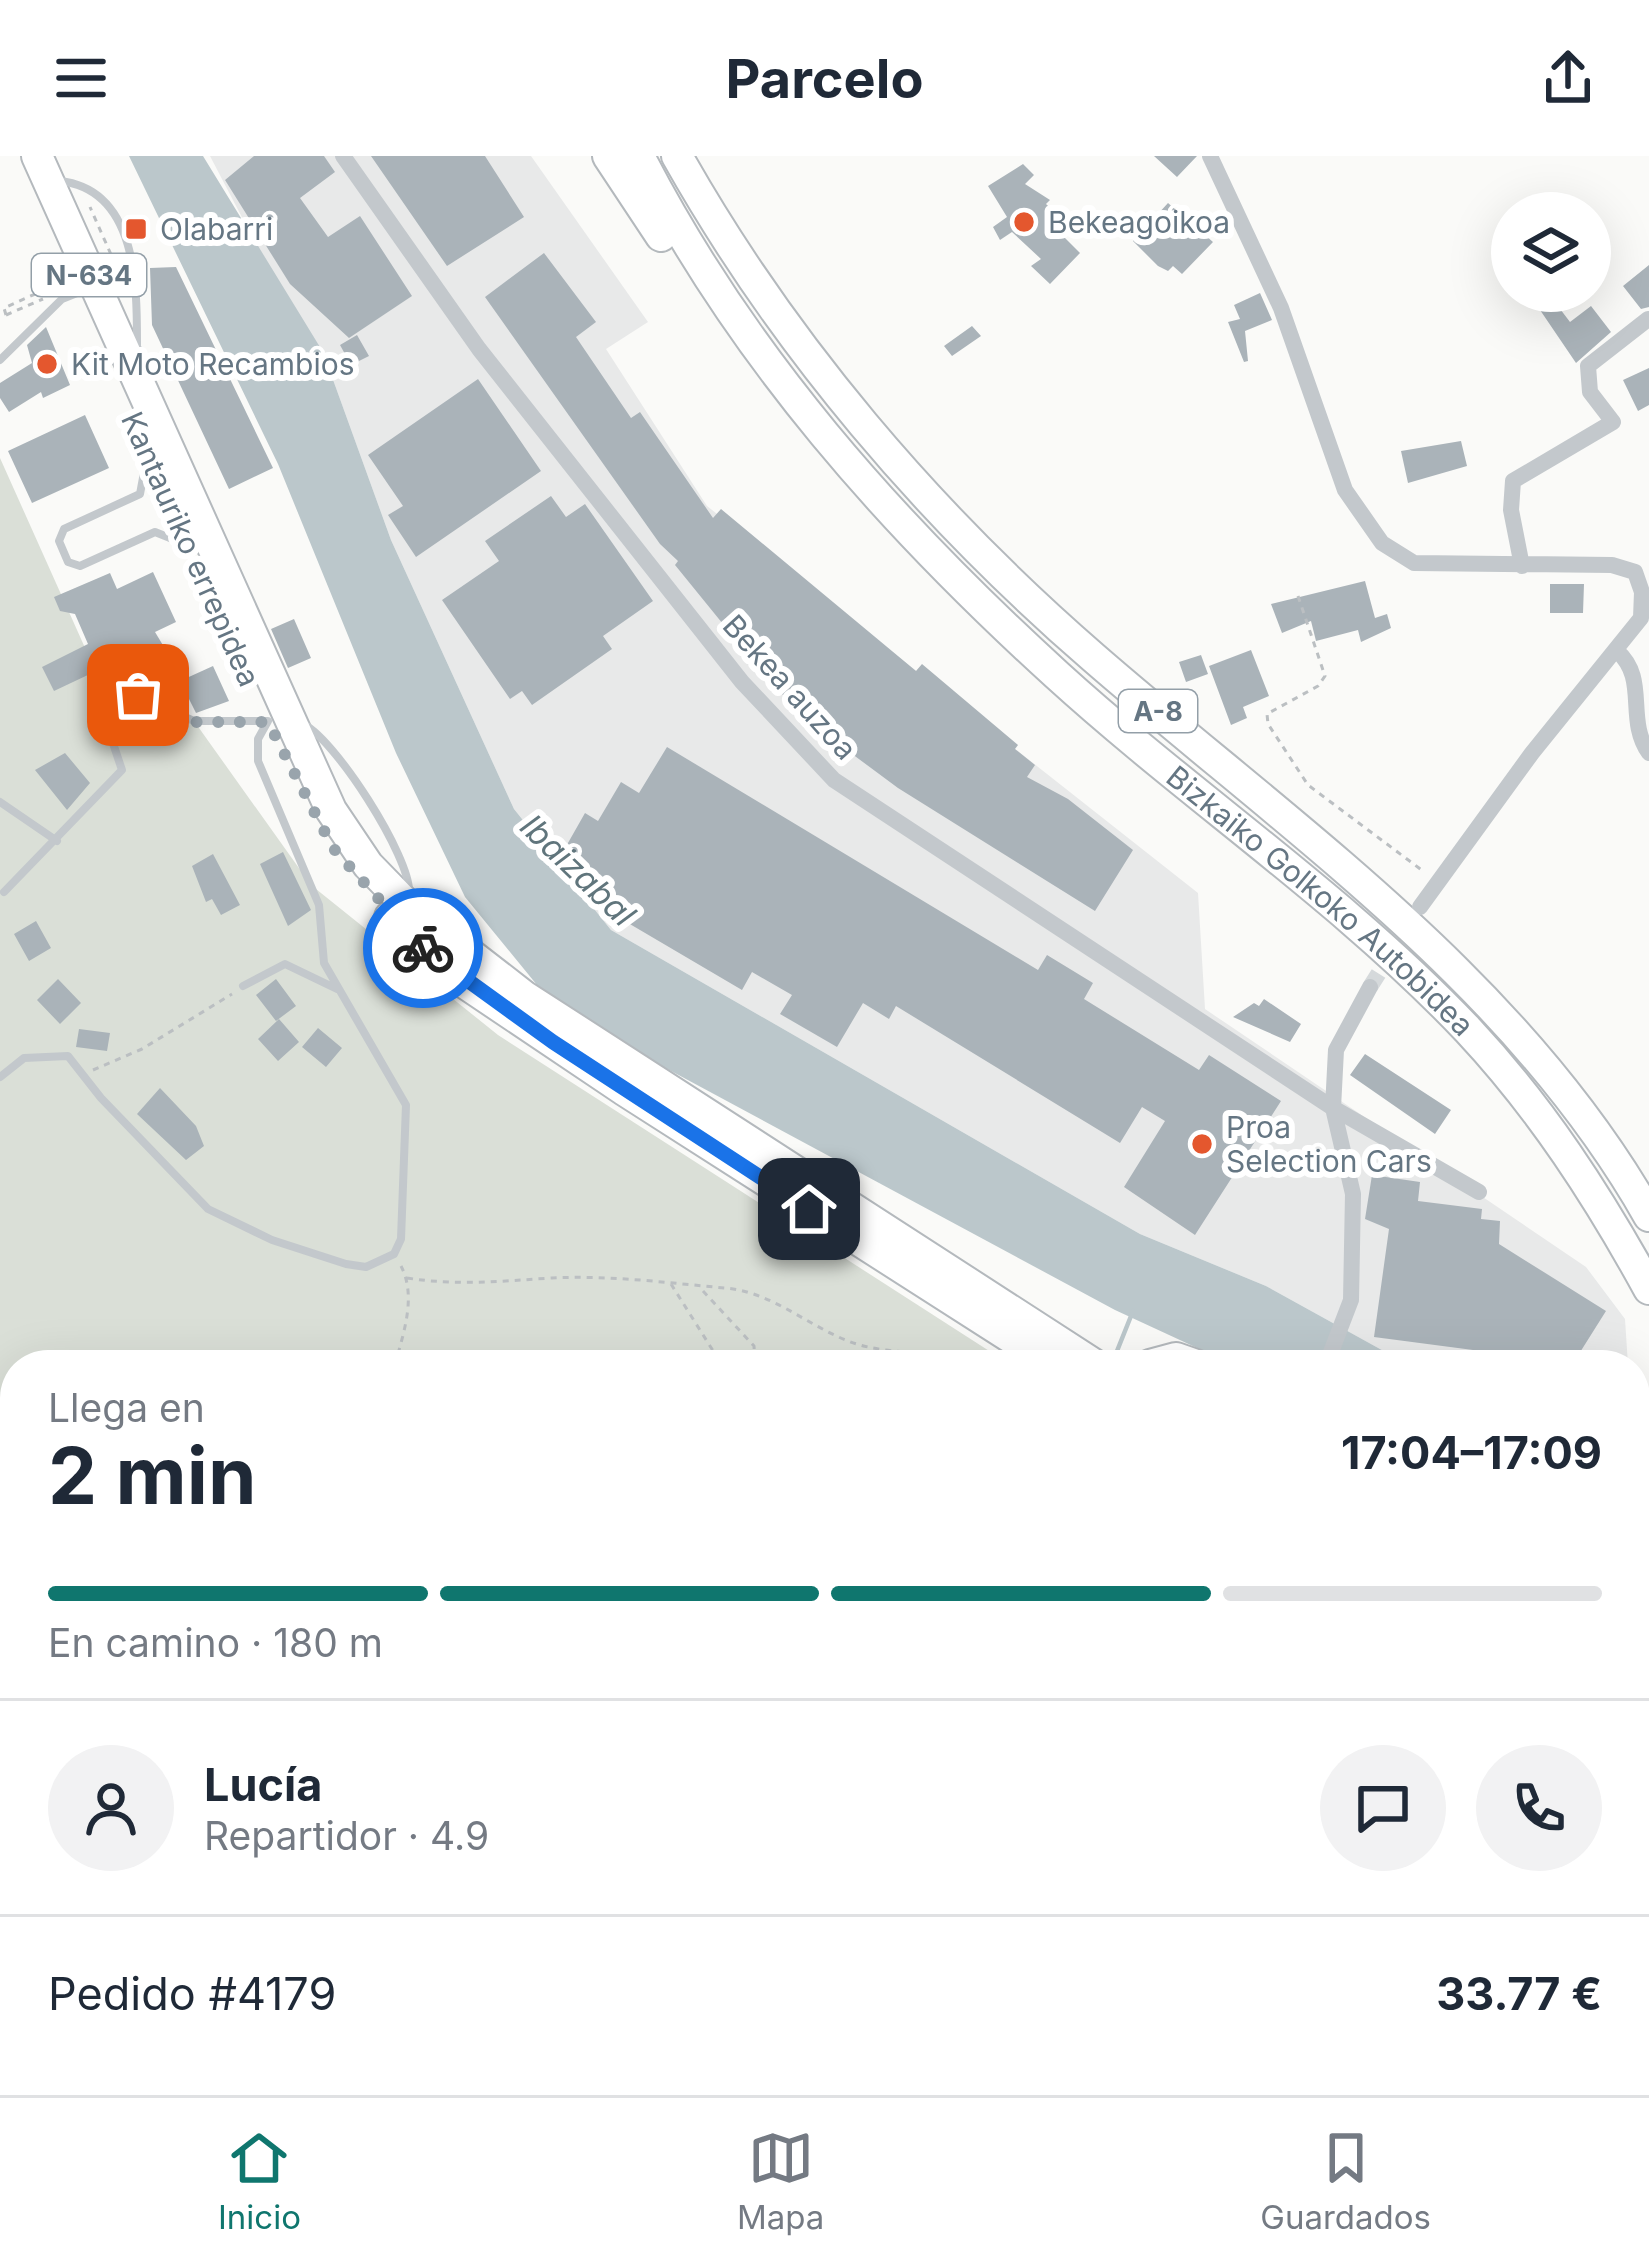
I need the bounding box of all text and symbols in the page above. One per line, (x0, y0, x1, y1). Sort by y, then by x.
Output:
icon: menu (48, 45, 114, 111)
icon: share (1535, 45, 1601, 111)
text: Parcelo (725, 46, 924, 111)
map controls (1491, 192, 1611, 312)
button: layers (1491, 192, 1611, 312)
place label: Bekeagoikoa (1048, 204, 1230, 240)
marker: Bekeagoikoa (1011, 209, 1037, 235)
place label: Olabarri (160, 211, 273, 247)
marker: Olabarri (123, 216, 149, 242)
road number: N-634 (32, 254, 146, 296)
place label: Kit Moto Recambios (71, 346, 355, 382)
marker: Kit Moto Recambios (34, 351, 60, 377)
street label: Kantauriko errepidea (114, 406, 268, 692)
street label: Bekea auzoa (716, 607, 864, 767)
pin (87, 644, 189, 746)
icon: bag (105, 662, 171, 728)
road number: A-8 (1119, 690, 1197, 732)
street label: Bizkaiko Golkoko Autobidea (1159, 758, 1482, 1043)
water label: Ibaizabal (512, 806, 644, 934)
courier (363, 888, 483, 1008)
icon: bike (390, 915, 456, 981)
place label: Proa Selection Cars (1226, 1109, 1432, 1179)
marker: Proa Selection Cars (1189, 1131, 1215, 1157)
pin (758, 1158, 860, 1260)
icon: home (776, 1176, 842, 1242)
text: Llega en (48, 1384, 205, 1431)
text: 17:04–17:09 (1341, 1425, 1602, 1480)
text: 2 min (48, 1428, 256, 1523)
text: En camino · 180 m (48, 1619, 383, 1666)
button: person (48, 1745, 174, 1871)
button: chat (1320, 1745, 1446, 1871)
button: phone (1476, 1745, 1602, 1871)
text: Lucía (204, 1757, 322, 1812)
text: Repartidor · 4.9 (204, 1812, 489, 1859)
text: Pedido #4179 (48, 1966, 336, 2021)
text: 33.77 € (1436, 1966, 1602, 2021)
tab: Inicio (218, 2125, 301, 2237)
tab: Mapa (737, 2125, 824, 2237)
tab: Guardados (1260, 2125, 1431, 2237)

